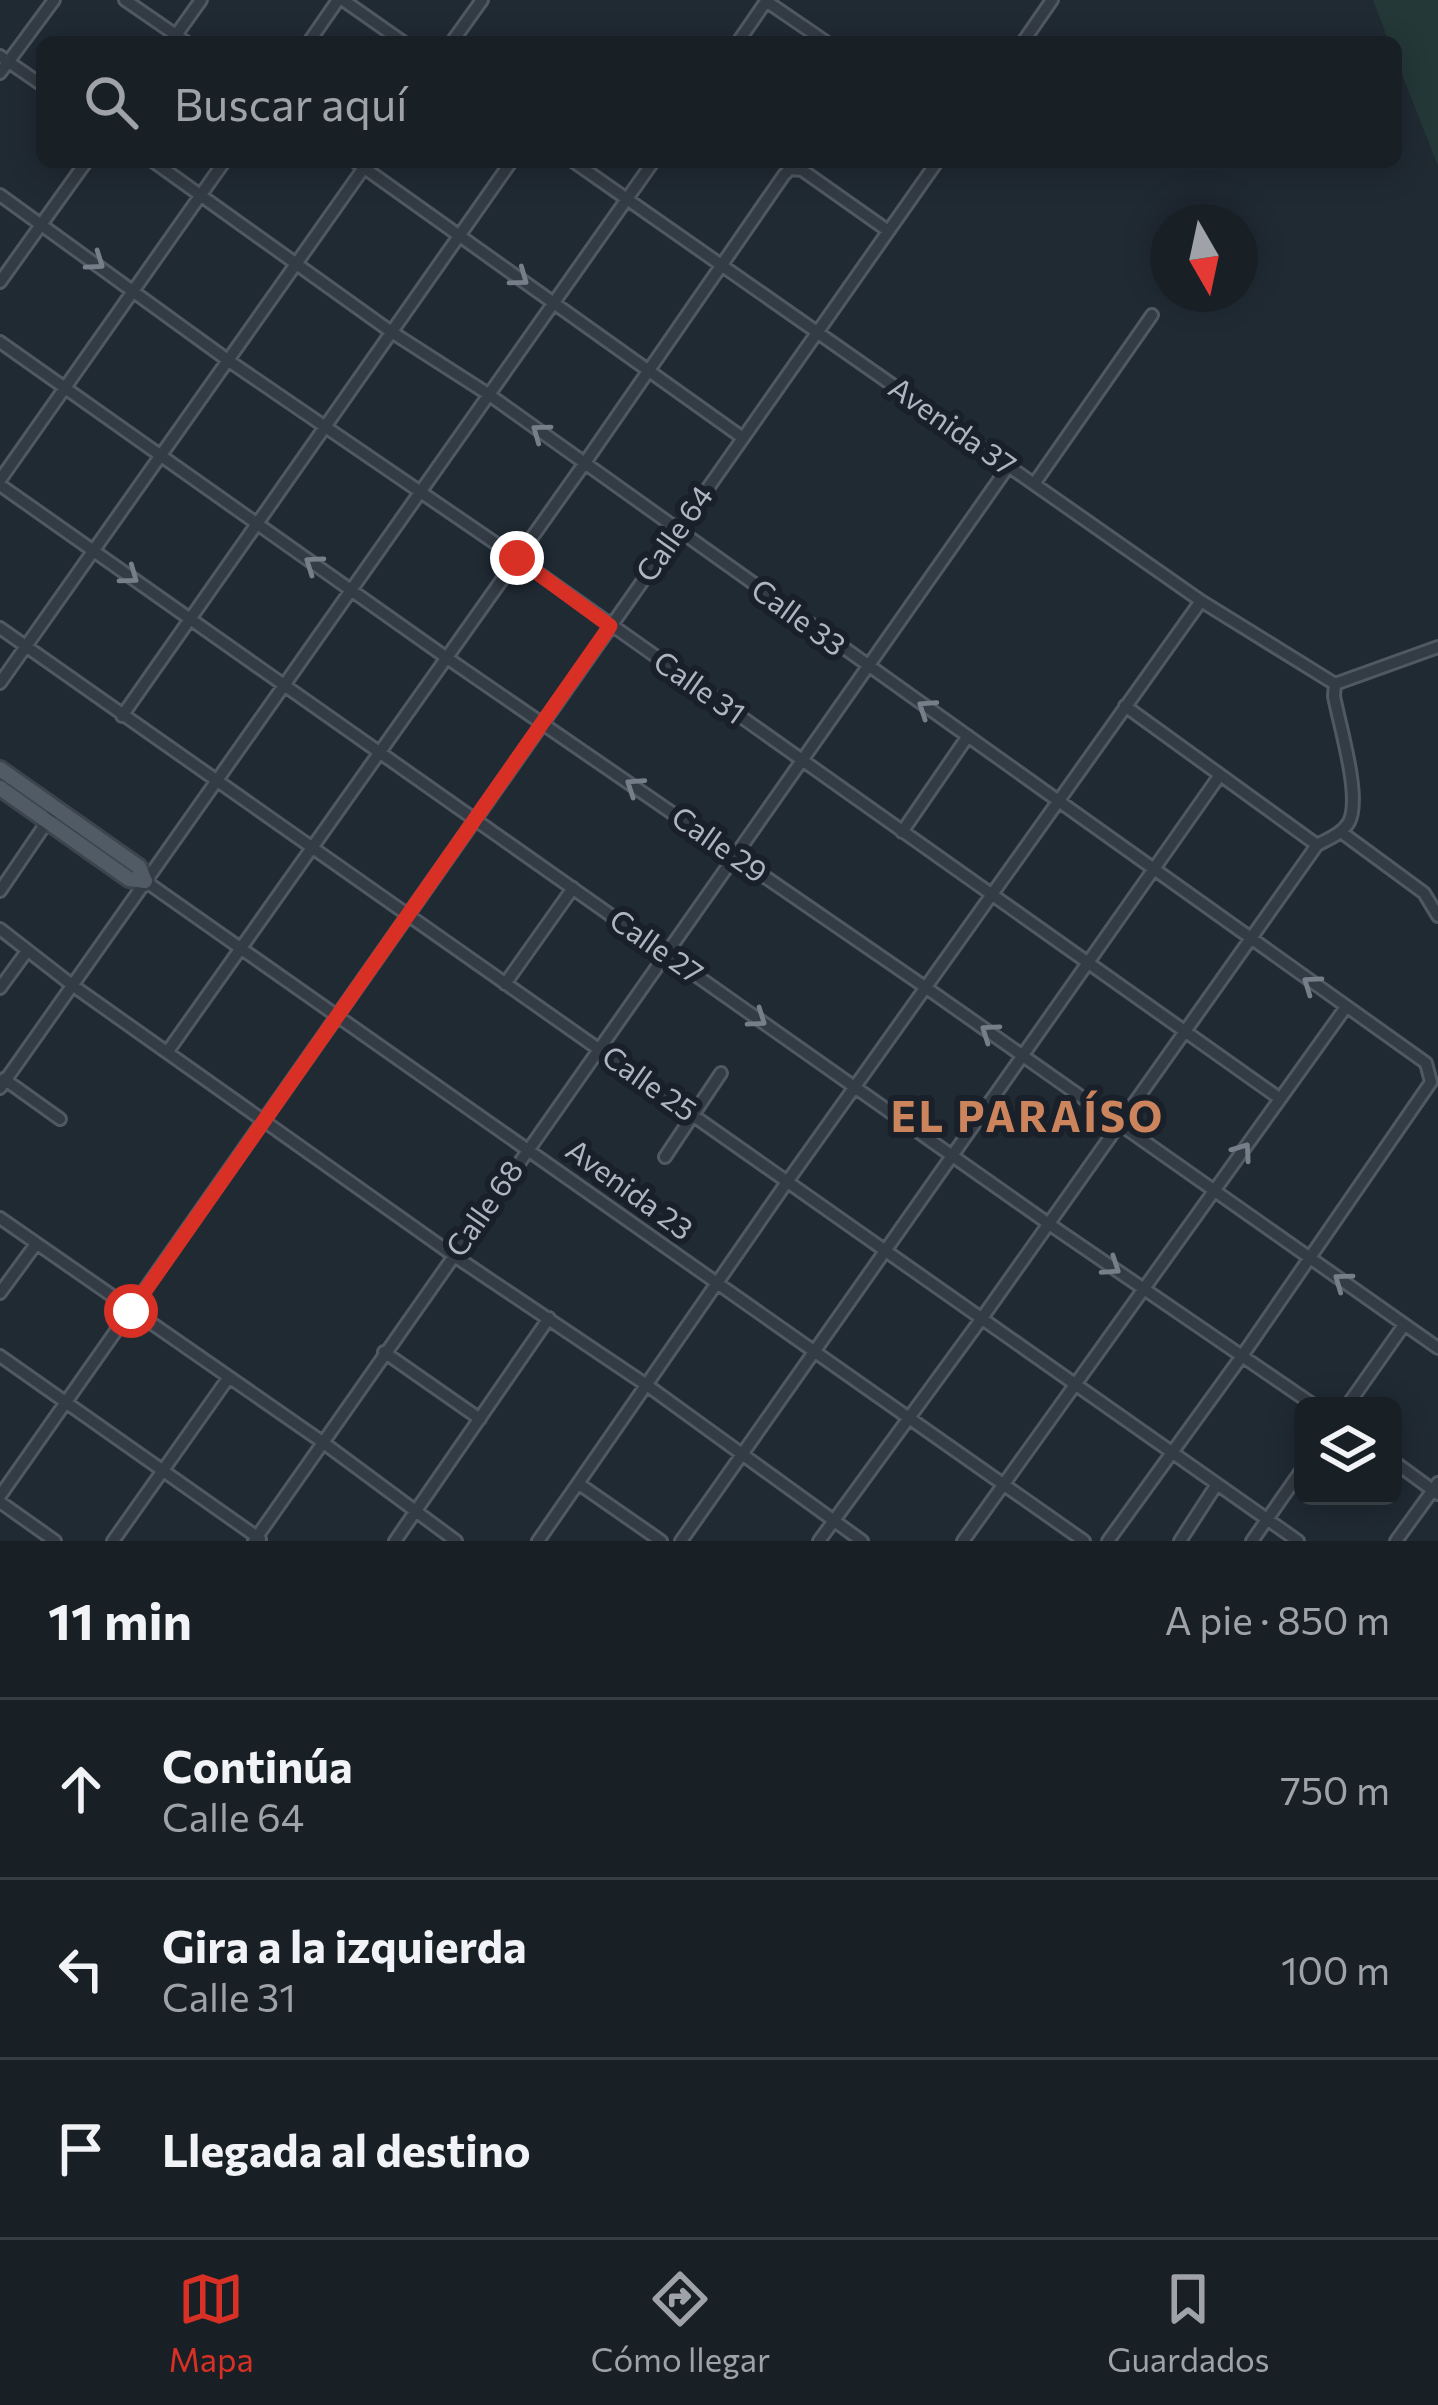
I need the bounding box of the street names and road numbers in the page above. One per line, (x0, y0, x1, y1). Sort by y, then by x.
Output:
street label: Avenida 37 (883, 368, 1024, 482)
street label: Calle 64 (626, 477, 719, 588)
street label: Calle 33 (745, 570, 854, 662)
street label: Calle 31 (648, 641, 753, 731)
street label: Calle 29 (666, 797, 775, 889)
street label: Calle 27 (604, 900, 711, 990)
street label: Calle 25 (596, 1036, 705, 1128)
street label: Avenida 23 (560, 1130, 701, 1246)
street label: Calle 68 (436, 1152, 530, 1263)

